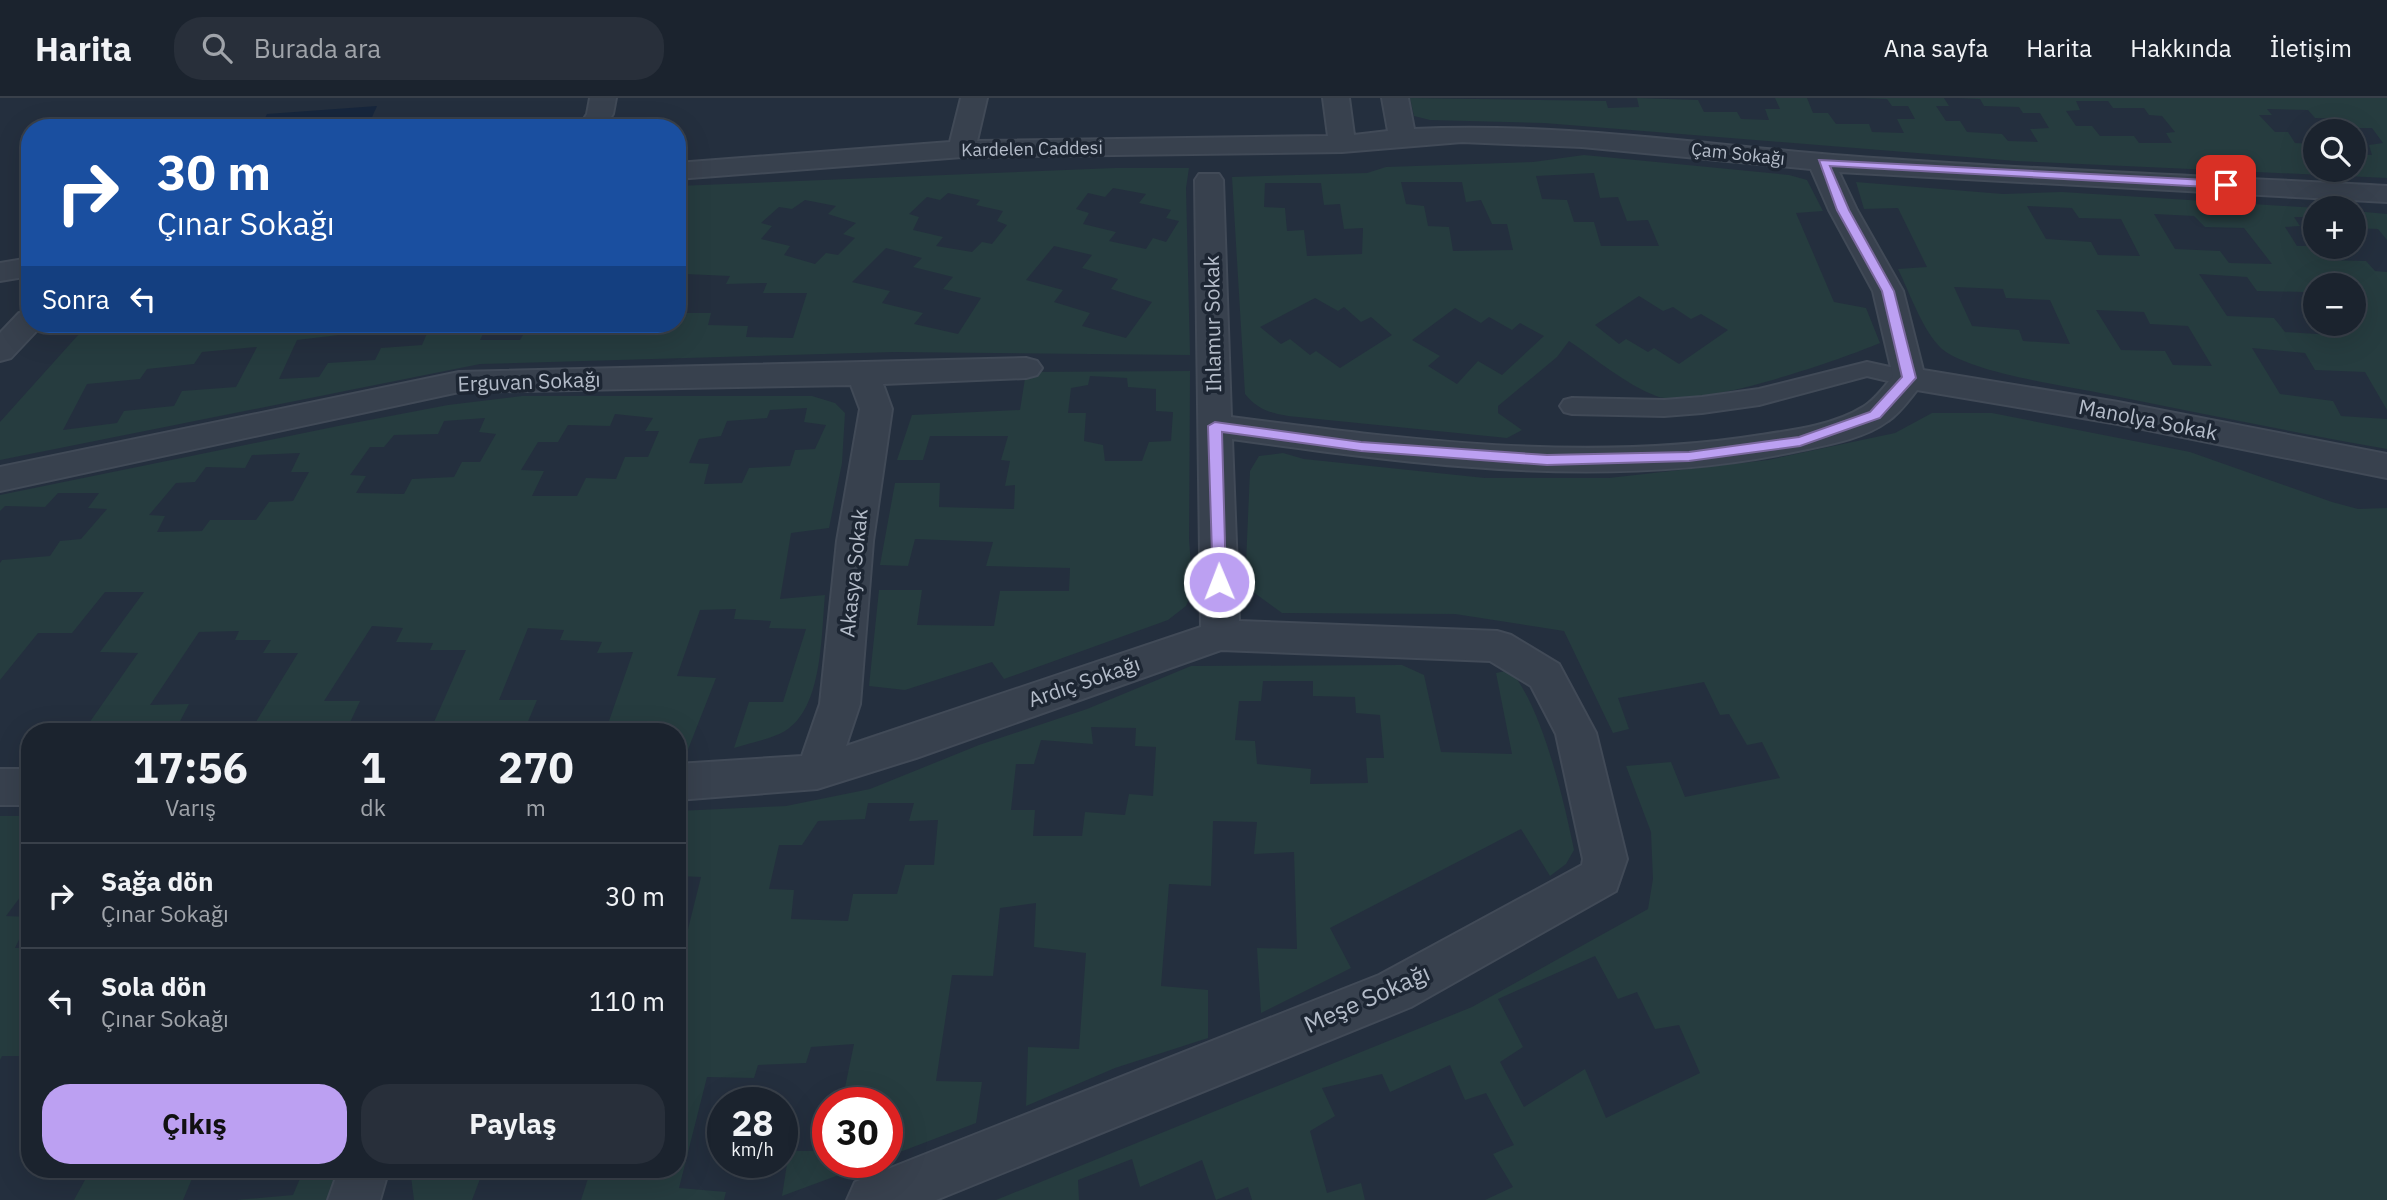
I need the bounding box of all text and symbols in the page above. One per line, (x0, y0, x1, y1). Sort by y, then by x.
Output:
search box (174, 17, 664, 80)
text: Harita (35, 27, 132, 70)
icon: search (198, 29, 236, 67)
text: Burada ara (254, 31, 381, 65)
text: Ana sayfa (1884, 32, 1988, 64)
text: Harita (2026, 32, 2092, 64)
text: Hakkında (2130, 32, 2232, 64)
text: İletişim (2270, 32, 2352, 64)
map controls (2303, 119, 2366, 336)
button: search (2303, 119, 2366, 182)
street label: Kardelen Caddesi (961, 136, 1103, 161)
street label: Çam Sokağı (1690, 137, 1786, 170)
text: 30 m (157, 140, 271, 203)
icon: right (42, 147, 133, 238)
pin (2196, 155, 2256, 215)
icon: arrive (2207, 166, 2245, 204)
button: + (2303, 196, 2366, 259)
text: Çınar Sokağı (157, 202, 335, 244)
street label: Ihlamur Sokak (1197, 255, 1227, 393)
button: − (2303, 273, 2366, 336)
icon: left (124, 280, 162, 318)
text: Sonra (42, 282, 110, 316)
street label: Erguvan Sokağı (457, 365, 601, 397)
street label: Manolya Sokak (2076, 392, 2220, 446)
street label: Akasya Sokak (832, 507, 874, 639)
position arrow (1182, 545, 1256, 619)
street label: Ardıç Sokağı (1024, 649, 1143, 713)
text: 17:56 (133, 740, 248, 795)
text: 1 (360, 740, 386, 795)
text: 270 (498, 740, 574, 795)
text: Varış (165, 792, 216, 822)
text: dk (360, 792, 386, 822)
text: m (526, 792, 546, 822)
text: Sağa dön (101, 864, 213, 898)
icon: right (42, 877, 80, 915)
text: 30 m (605, 879, 665, 913)
text: Çınar Sokağı (101, 898, 229, 928)
street label: Meşe Sokağı (1299, 956, 1435, 1040)
text: Sola dön (101, 969, 207, 1003)
icon: left (42, 982, 80, 1020)
text: 110 m (589, 984, 665, 1018)
text: Çınar Sokağı (101, 1003, 229, 1033)
button: Çıkış (42, 1084, 347, 1164)
button: Paylaş (361, 1084, 665, 1164)
speed limit sign: 30 (812, 1087, 903, 1178)
text: 28 (731, 1100, 774, 1146)
text: km/h (731, 1138, 774, 1161)

